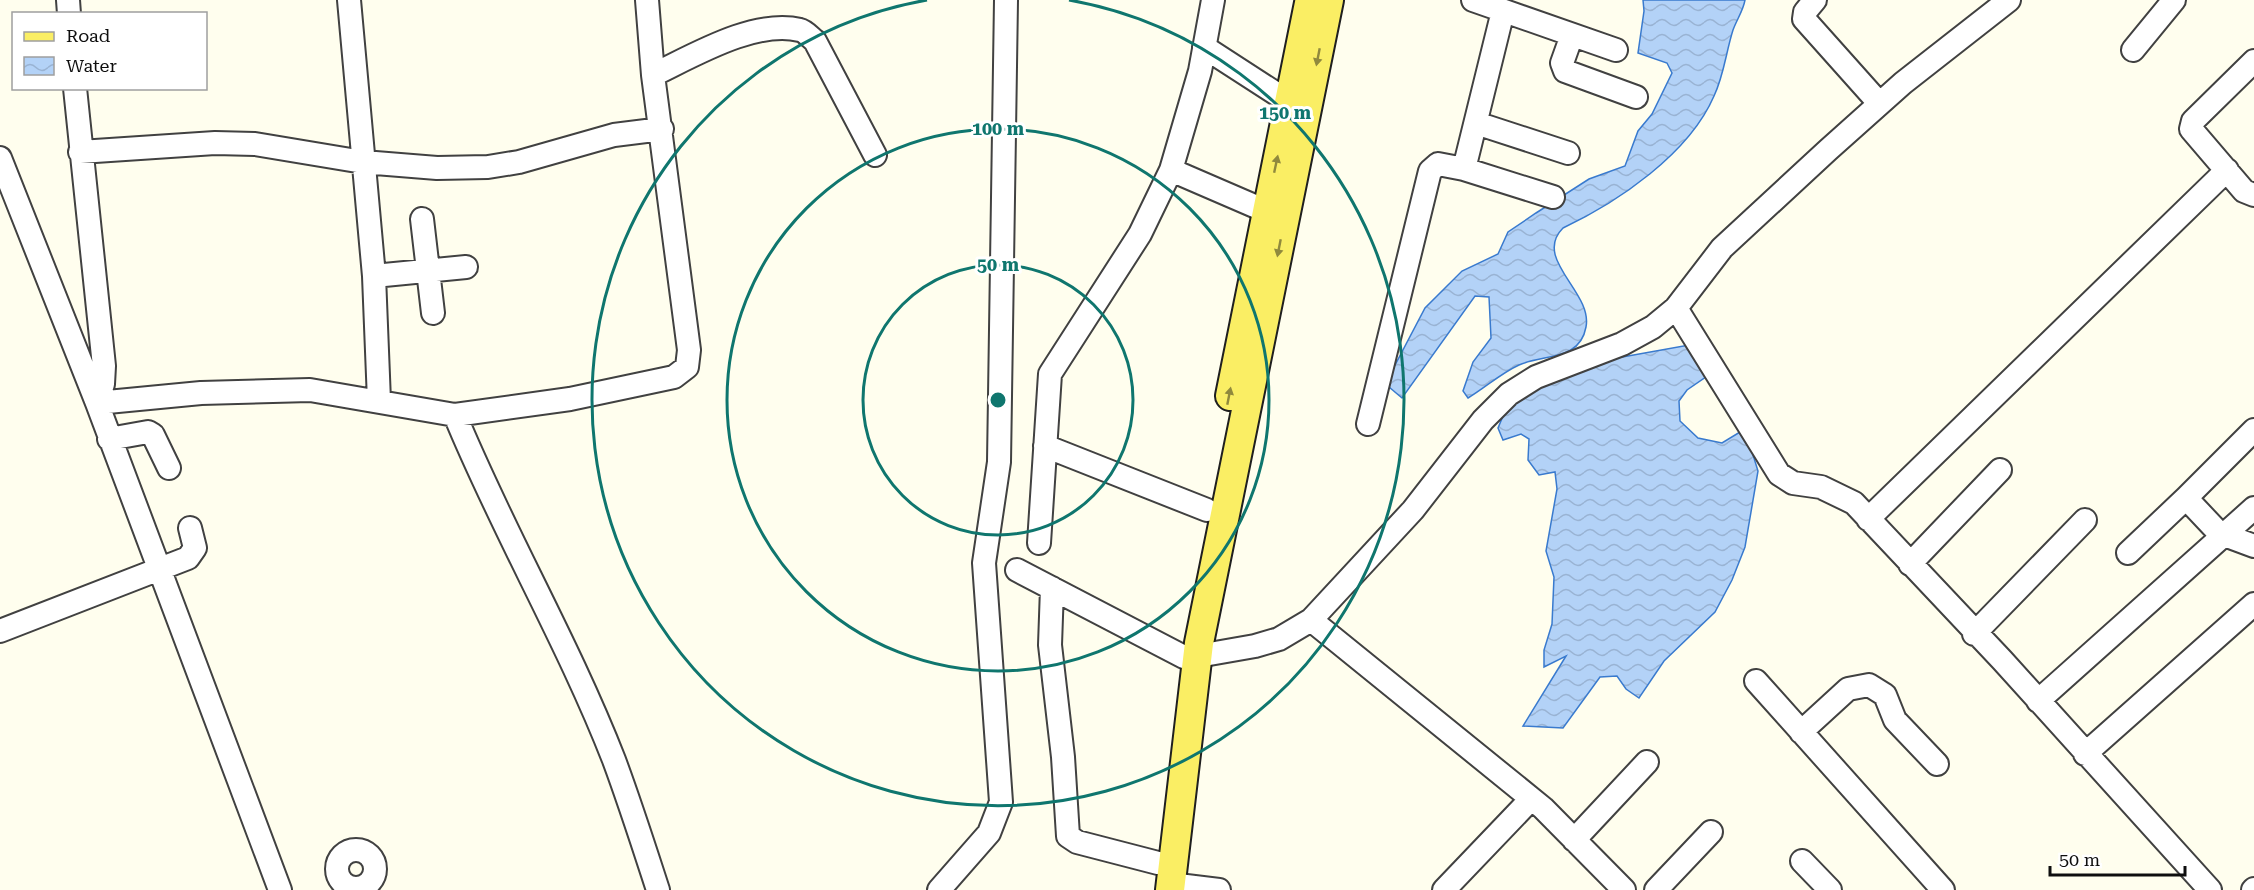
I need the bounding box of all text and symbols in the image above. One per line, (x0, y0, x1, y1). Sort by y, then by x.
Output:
legend (12, 12, 207, 90)
text: Road (66, 25, 111, 46)
one-way arrow (1314, 48, 1323, 67)
text: Water (66, 55, 117, 76)
text: 150 m (1259, 102, 1312, 123)
text: 100 m (972, 118, 1025, 139)
one-way arrow (1272, 154, 1281, 173)
one-way arrow (1274, 239, 1283, 258)
text: 50 m (977, 254, 1020, 275)
one-way arrow (1225, 387, 1234, 406)
centre of rings (988, 390, 1008, 410)
scale bar (2050, 839, 2185, 877)
text: 50 m (2059, 849, 2100, 870)

